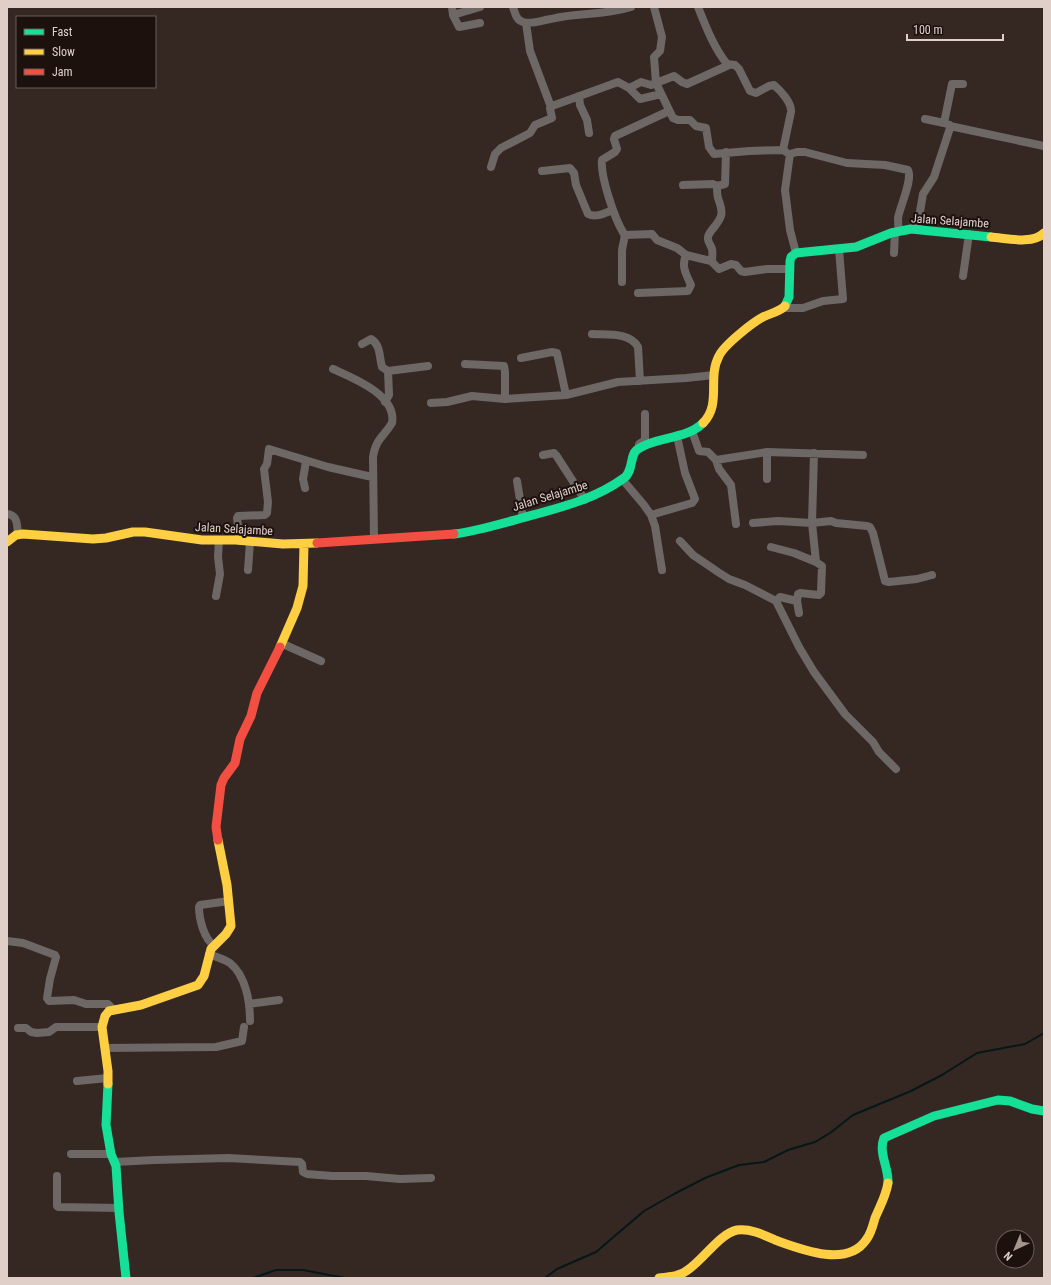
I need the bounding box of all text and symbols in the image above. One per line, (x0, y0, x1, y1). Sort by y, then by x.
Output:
legend (16, 16, 156, 88)
scale bar (907, 16, 1003, 42)
text: 100 m (913, 23, 943, 37)
text: Fast (52, 25, 73, 39)
text: Slow (52, 45, 75, 59)
text: Jam (52, 65, 73, 79)
street label: Jalan Selajambe (911, 211, 990, 231)
street label: Jalan Selajambe (511, 478, 590, 514)
street label: Jalan Selajambe (195, 520, 274, 538)
north arrow (995, 1229, 1035, 1269)
text: N (1001, 1249, 1015, 1263)

